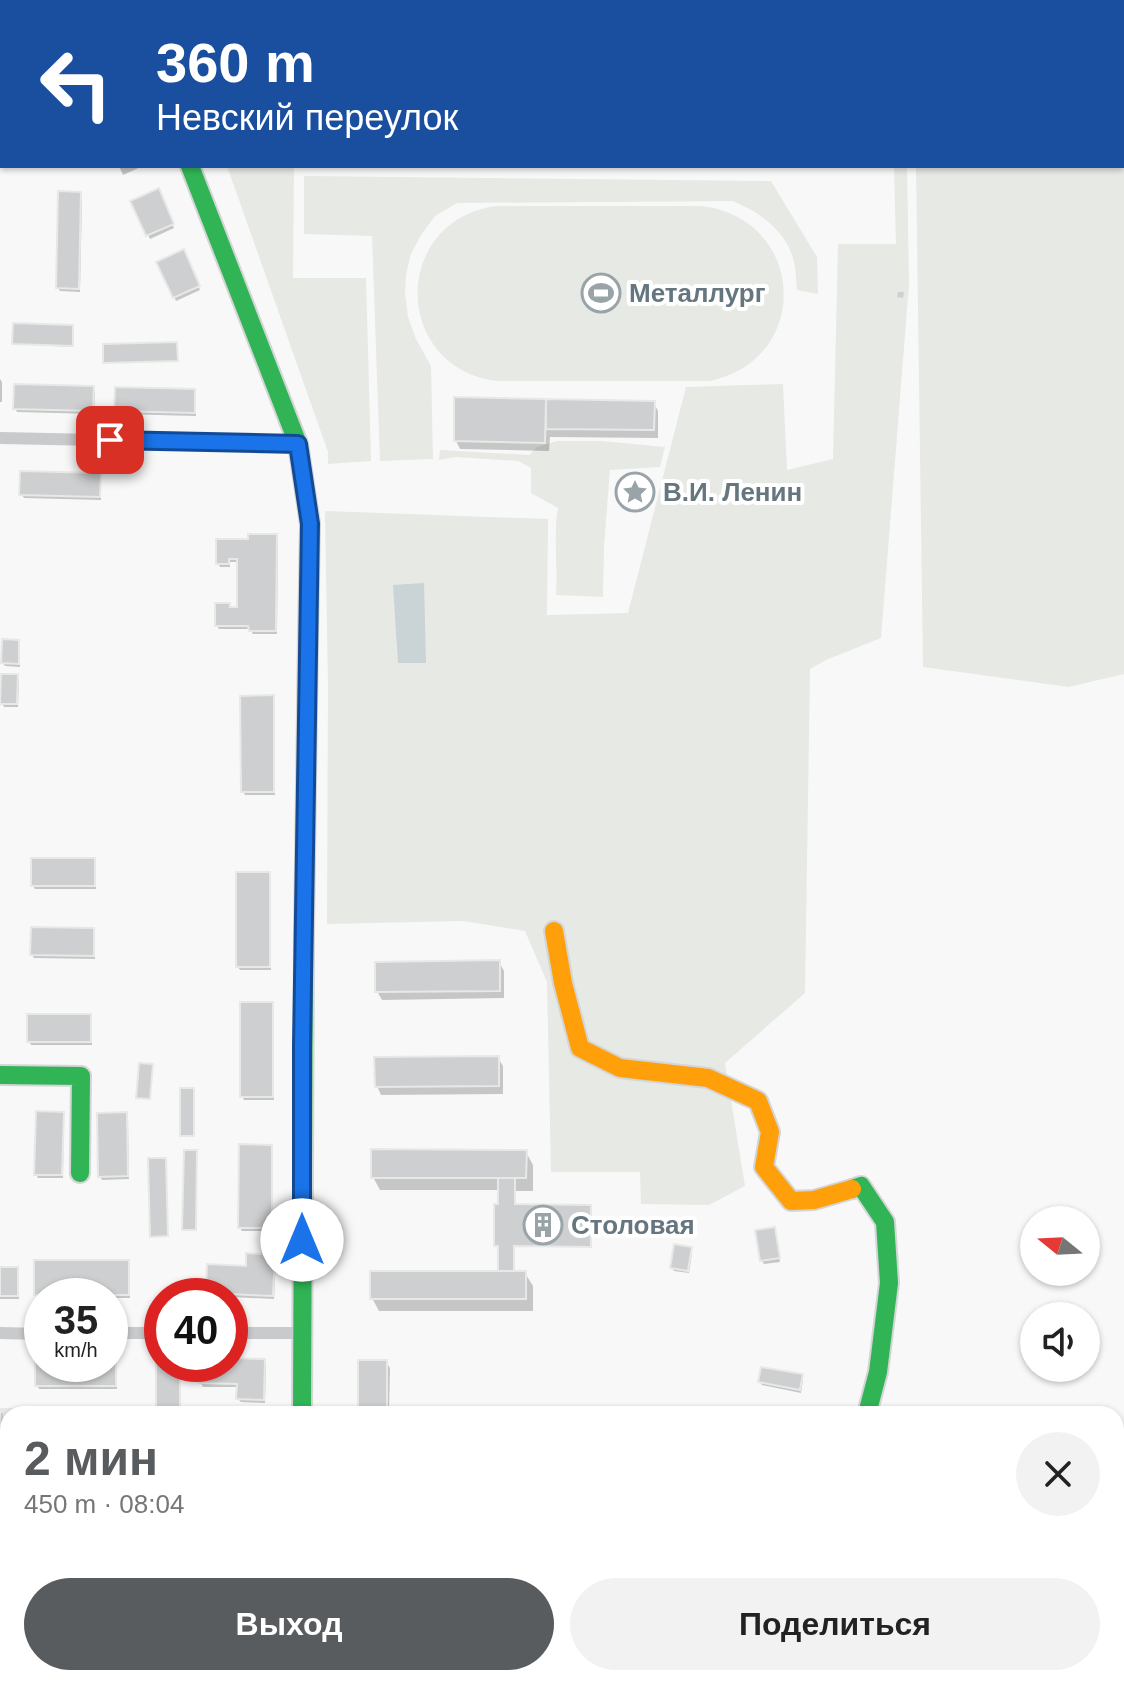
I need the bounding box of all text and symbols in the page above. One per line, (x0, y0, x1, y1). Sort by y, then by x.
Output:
text: 360 m (156, 31, 315, 94)
icon: left (24, 32, 128, 136)
text: Невский переулок (156, 97, 458, 138)
sports icon: Металлург (580, 272, 622, 314)
place label: Металлург (629, 278, 766, 308)
pin (76, 406, 144, 474)
icon: arrive (88, 418, 132, 462)
place icon: В.И. Ленин (614, 471, 656, 513)
place label: В.И. Ленин (663, 477, 802, 507)
position arrow (260, 1198, 344, 1282)
building icon: Столовая (522, 1204, 564, 1246)
north arrow (1020, 1206, 1100, 1286)
map controls (1020, 1206, 1100, 1382)
place label: Столовая (571, 1210, 695, 1240)
speed limit sign: 40 (144, 1278, 248, 1382)
text: 35 (54, 1298, 98, 1342)
button: sound (1020, 1302, 1100, 1382)
text: km/h (54, 1339, 98, 1361)
text: 2 мин (24, 1432, 158, 1485)
button: close (1016, 1432, 1100, 1516)
text: 450 m · 08:04 (24, 1489, 184, 1519)
button: Выход (24, 1578, 554, 1670)
button: Поделиться (570, 1578, 1100, 1670)

